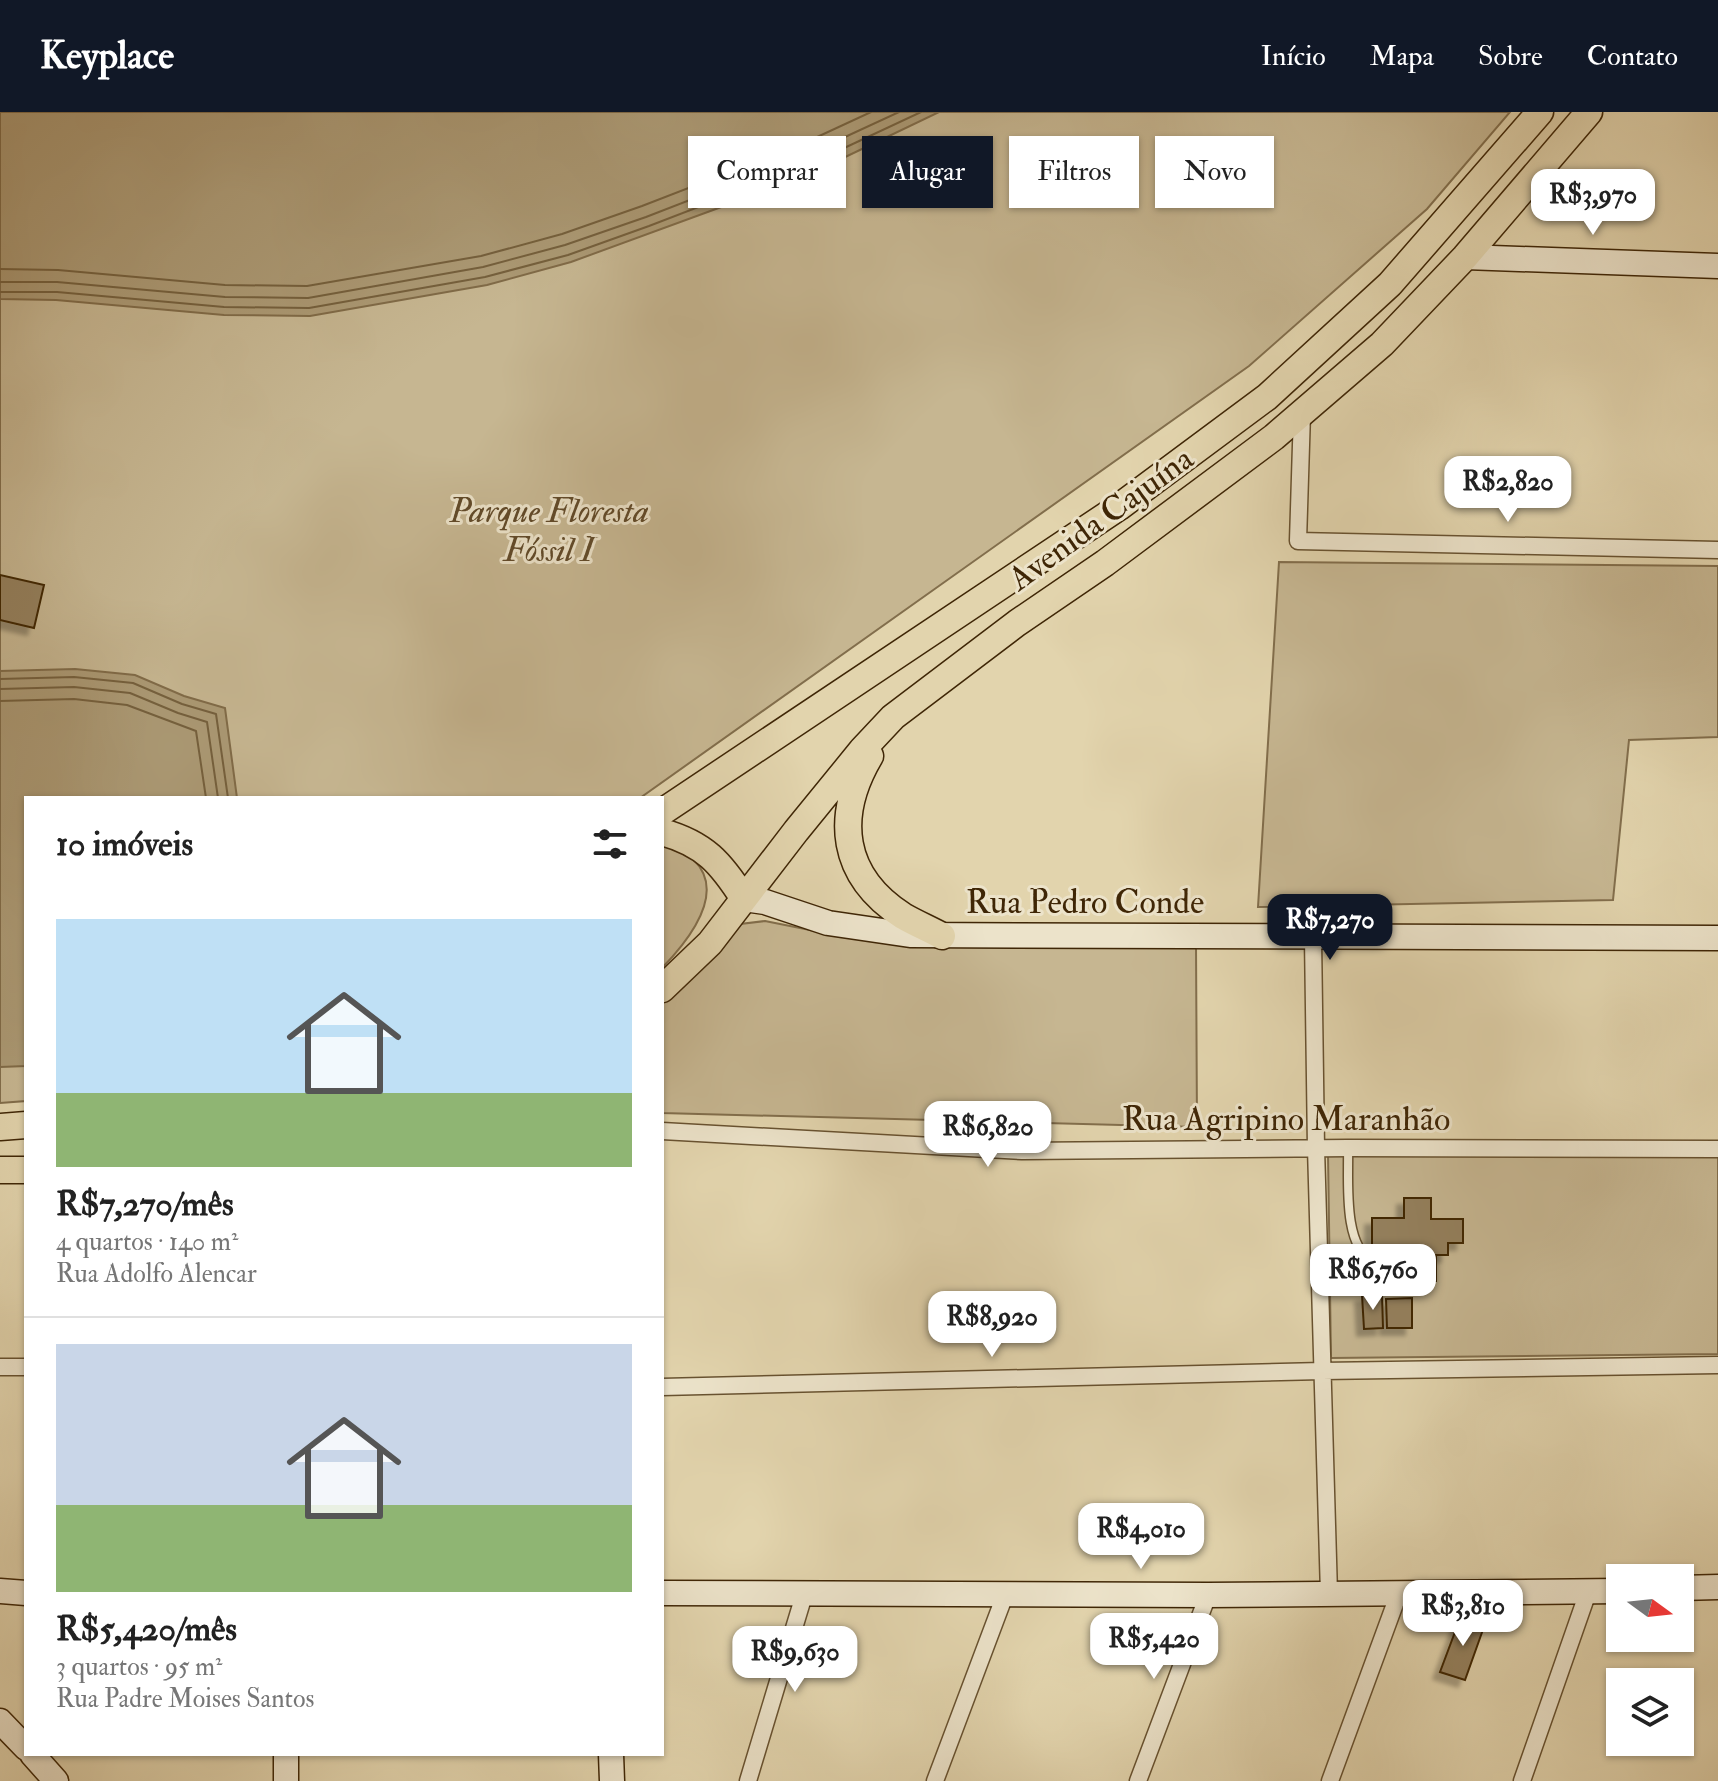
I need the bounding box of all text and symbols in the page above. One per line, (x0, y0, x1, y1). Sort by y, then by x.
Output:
text: Keyplace (40, 32, 174, 80)
text: Início (1261, 39, 1326, 74)
text: Mapa (1370, 39, 1434, 74)
text: Sobre (1478, 39, 1543, 74)
text: Contato (1587, 39, 1678, 74)
chip: Comprar (688, 136, 846, 208)
chip: Alugar (862, 136, 993, 208)
chip: Filtros (1009, 136, 1139, 208)
chip: Novo (1155, 136, 1274, 208)
pin: R$3,970 (1519, 169, 1667, 237)
text: R$3,970 (1549, 179, 1637, 211)
street label: Avenida Cajuína (999, 437, 1203, 601)
pin: R$2,820 (1434, 456, 1582, 524)
text: R$2,820 (1462, 466, 1554, 498)
park label: Parque Floresta Fóssil I (448, 490, 649, 572)
icon: filters (588, 822, 632, 866)
text: 10 imóveis (56, 823, 193, 866)
street label: Rua Pedro Conde (966, 881, 1204, 924)
pin: R$7,270 (1256, 894, 1404, 962)
text: R$7,270 (1285, 904, 1375, 936)
icon: home (272, 971, 416, 1115)
street label: Rua Agripino Maranhão (1122, 1098, 1450, 1141)
pin: R$6,820 (914, 1101, 1062, 1169)
text: R$6,820 (942, 1111, 1034, 1143)
text: R$7,270/mês (56, 1183, 234, 1226)
text: 4 quartos · 140 m² (56, 1226, 238, 1258)
pin: R$6,760 (1299, 1244, 1447, 1312)
text: R$6,760 (1328, 1254, 1418, 1286)
text: Rua Adolfo Alencar (56, 1258, 257, 1290)
pin: R$8,920 (918, 1291, 1066, 1359)
text: R$8,920 (946, 1301, 1038, 1333)
icon: home (272, 1396, 416, 1540)
pin: R$4,010 (1067, 1503, 1215, 1571)
text: R$4,010 (1096, 1513, 1186, 1545)
north arrow (1606, 1564, 1694, 1652)
map controls (1606, 1564, 1694, 1756)
pin: R$3,810 (1389, 1580, 1537, 1648)
text: R$3,810 (1421, 1590, 1505, 1622)
text: R$5,420/mês (56, 1608, 237, 1651)
pin: R$5,420 (1080, 1613, 1228, 1681)
text: R$5,420 (1108, 1623, 1200, 1655)
pin: R$9,630 (721, 1626, 869, 1694)
text: R$9,630 (750, 1636, 840, 1668)
text: 3 quartos · 95 m² (56, 1651, 222, 1683)
button: layers (1606, 1668, 1694, 1756)
text: Rua Padre Moises Santos (56, 1683, 314, 1715)

